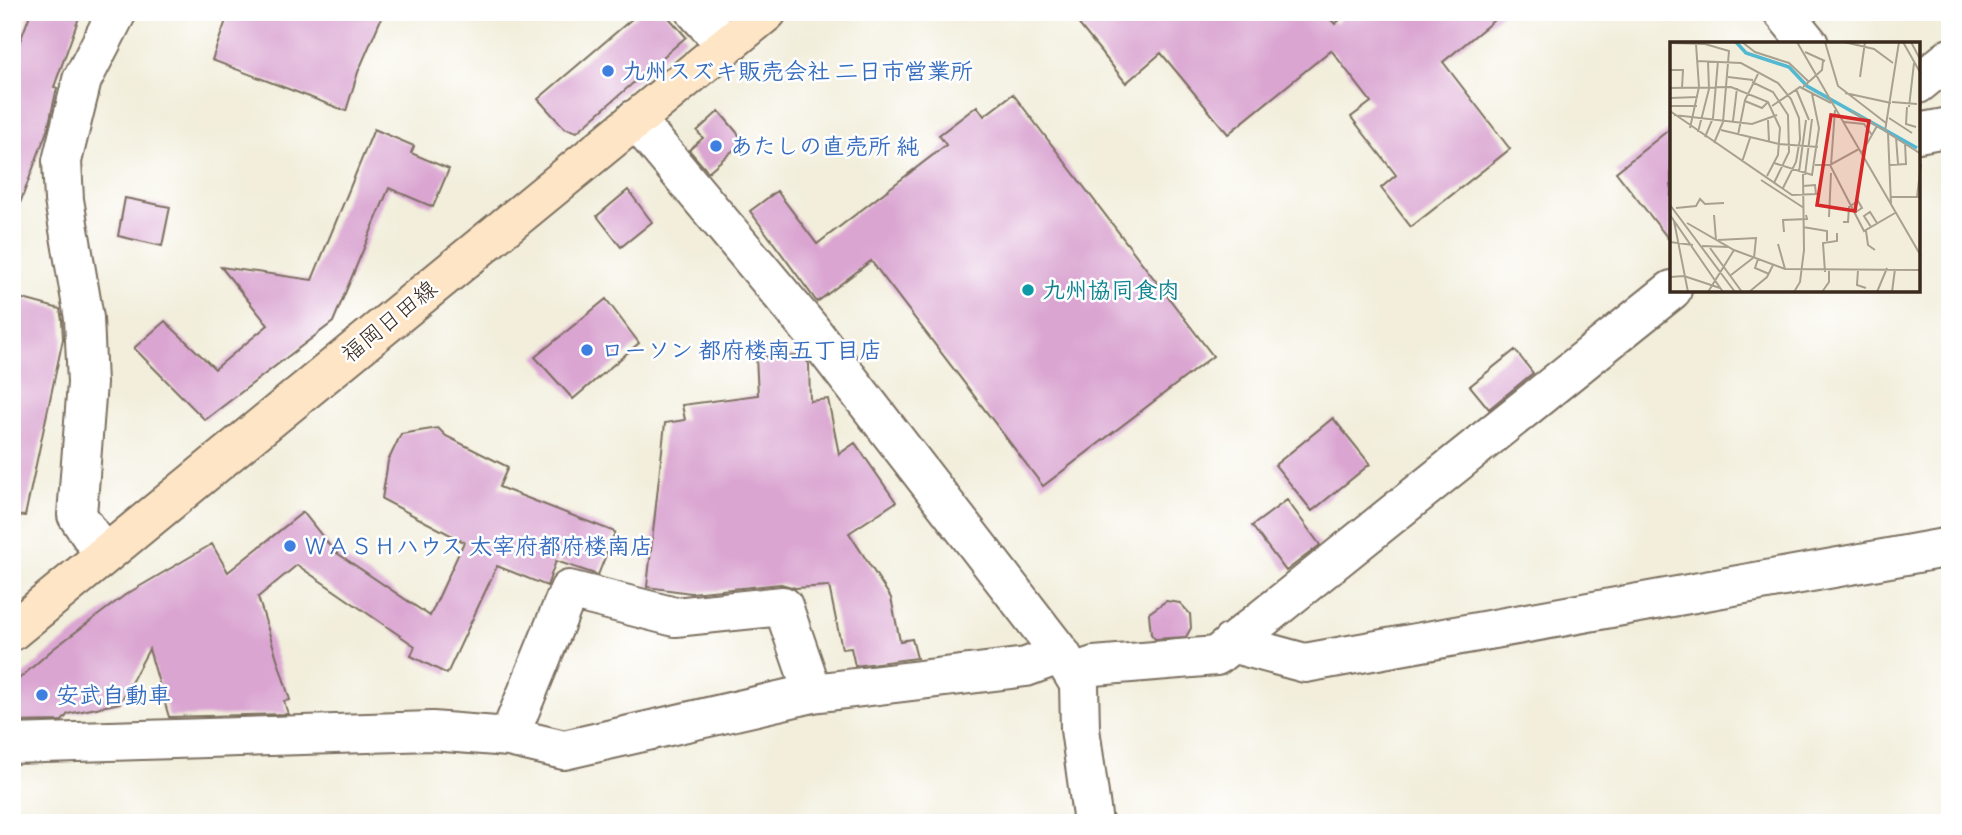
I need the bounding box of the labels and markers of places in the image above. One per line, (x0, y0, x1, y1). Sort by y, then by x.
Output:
place label: 九州スズキ販売会社 二日市営業所 (622, 58, 973, 91)
marker: 九州スズキ販売会社 二日市営業所 (600, 63, 616, 79)
place label: あたしの直売所 純 (730, 133, 919, 166)
marker: あたしの直売所 純 (708, 138, 724, 154)
place label: 九州協同食肉 (1042, 277, 1180, 310)
marker: 九州協同食肉 (1020, 282, 1036, 298)
place label: ローソン 都府楼南五丁目店 (601, 337, 882, 370)
marker: ローソン 都府楼南五丁目店 (579, 342, 595, 358)
place label: ＷＡＳＨハウス 太宰府都府楼南店 (304, 533, 653, 566)
marker: ＷＡＳＨハウス 太宰府都府楼南店 (282, 538, 298, 554)
place label: 安武自動車 (56, 682, 171, 715)
marker: 安武自動車 (34, 687, 50, 703)

